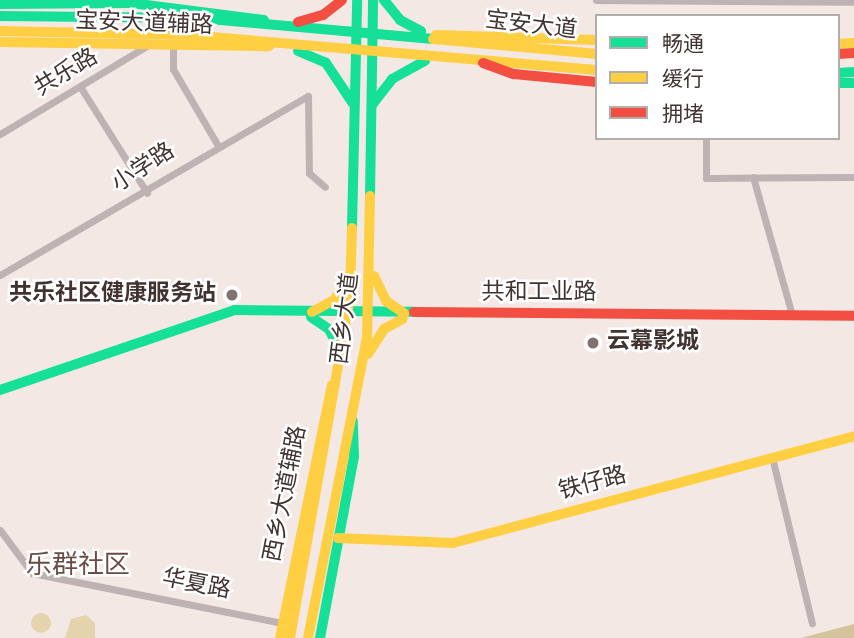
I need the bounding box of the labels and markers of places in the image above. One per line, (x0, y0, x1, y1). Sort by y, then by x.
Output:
place label: 共乐社区健康服务站 (9, 281, 216, 309)
marker: 共乐社区健康服务站 (222, 285, 242, 305)
place label: 云幕影城 (607, 329, 699, 357)
marker: 云幕影城 (585, 335, 601, 351)

